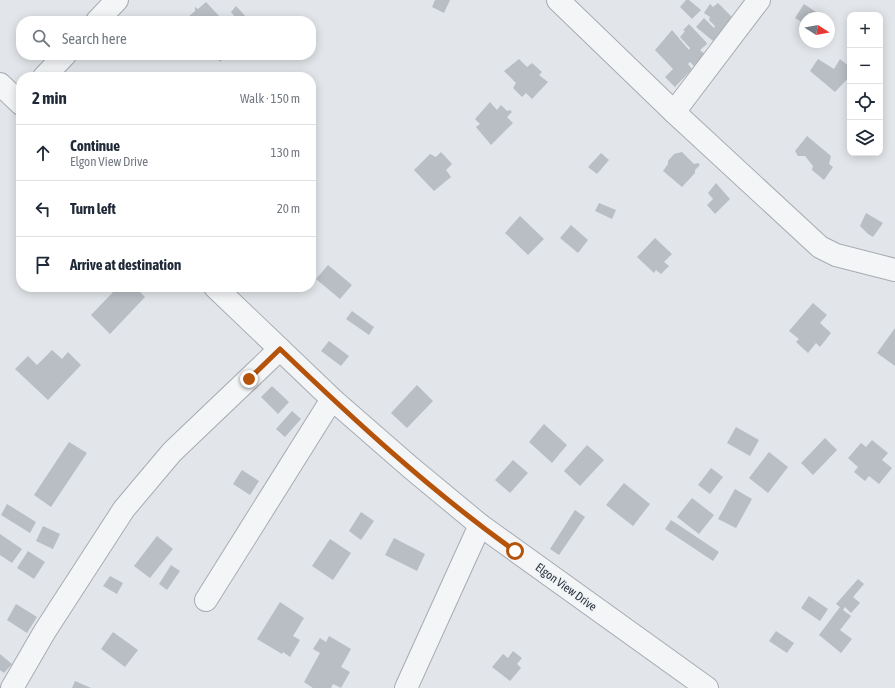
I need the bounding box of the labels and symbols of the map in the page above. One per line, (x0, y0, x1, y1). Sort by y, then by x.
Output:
north arrow (799, 12, 835, 48)
route end (240, 370, 258, 388)
route start (506, 542, 524, 560)
street label: Elgon View Drive (533, 560, 599, 614)

